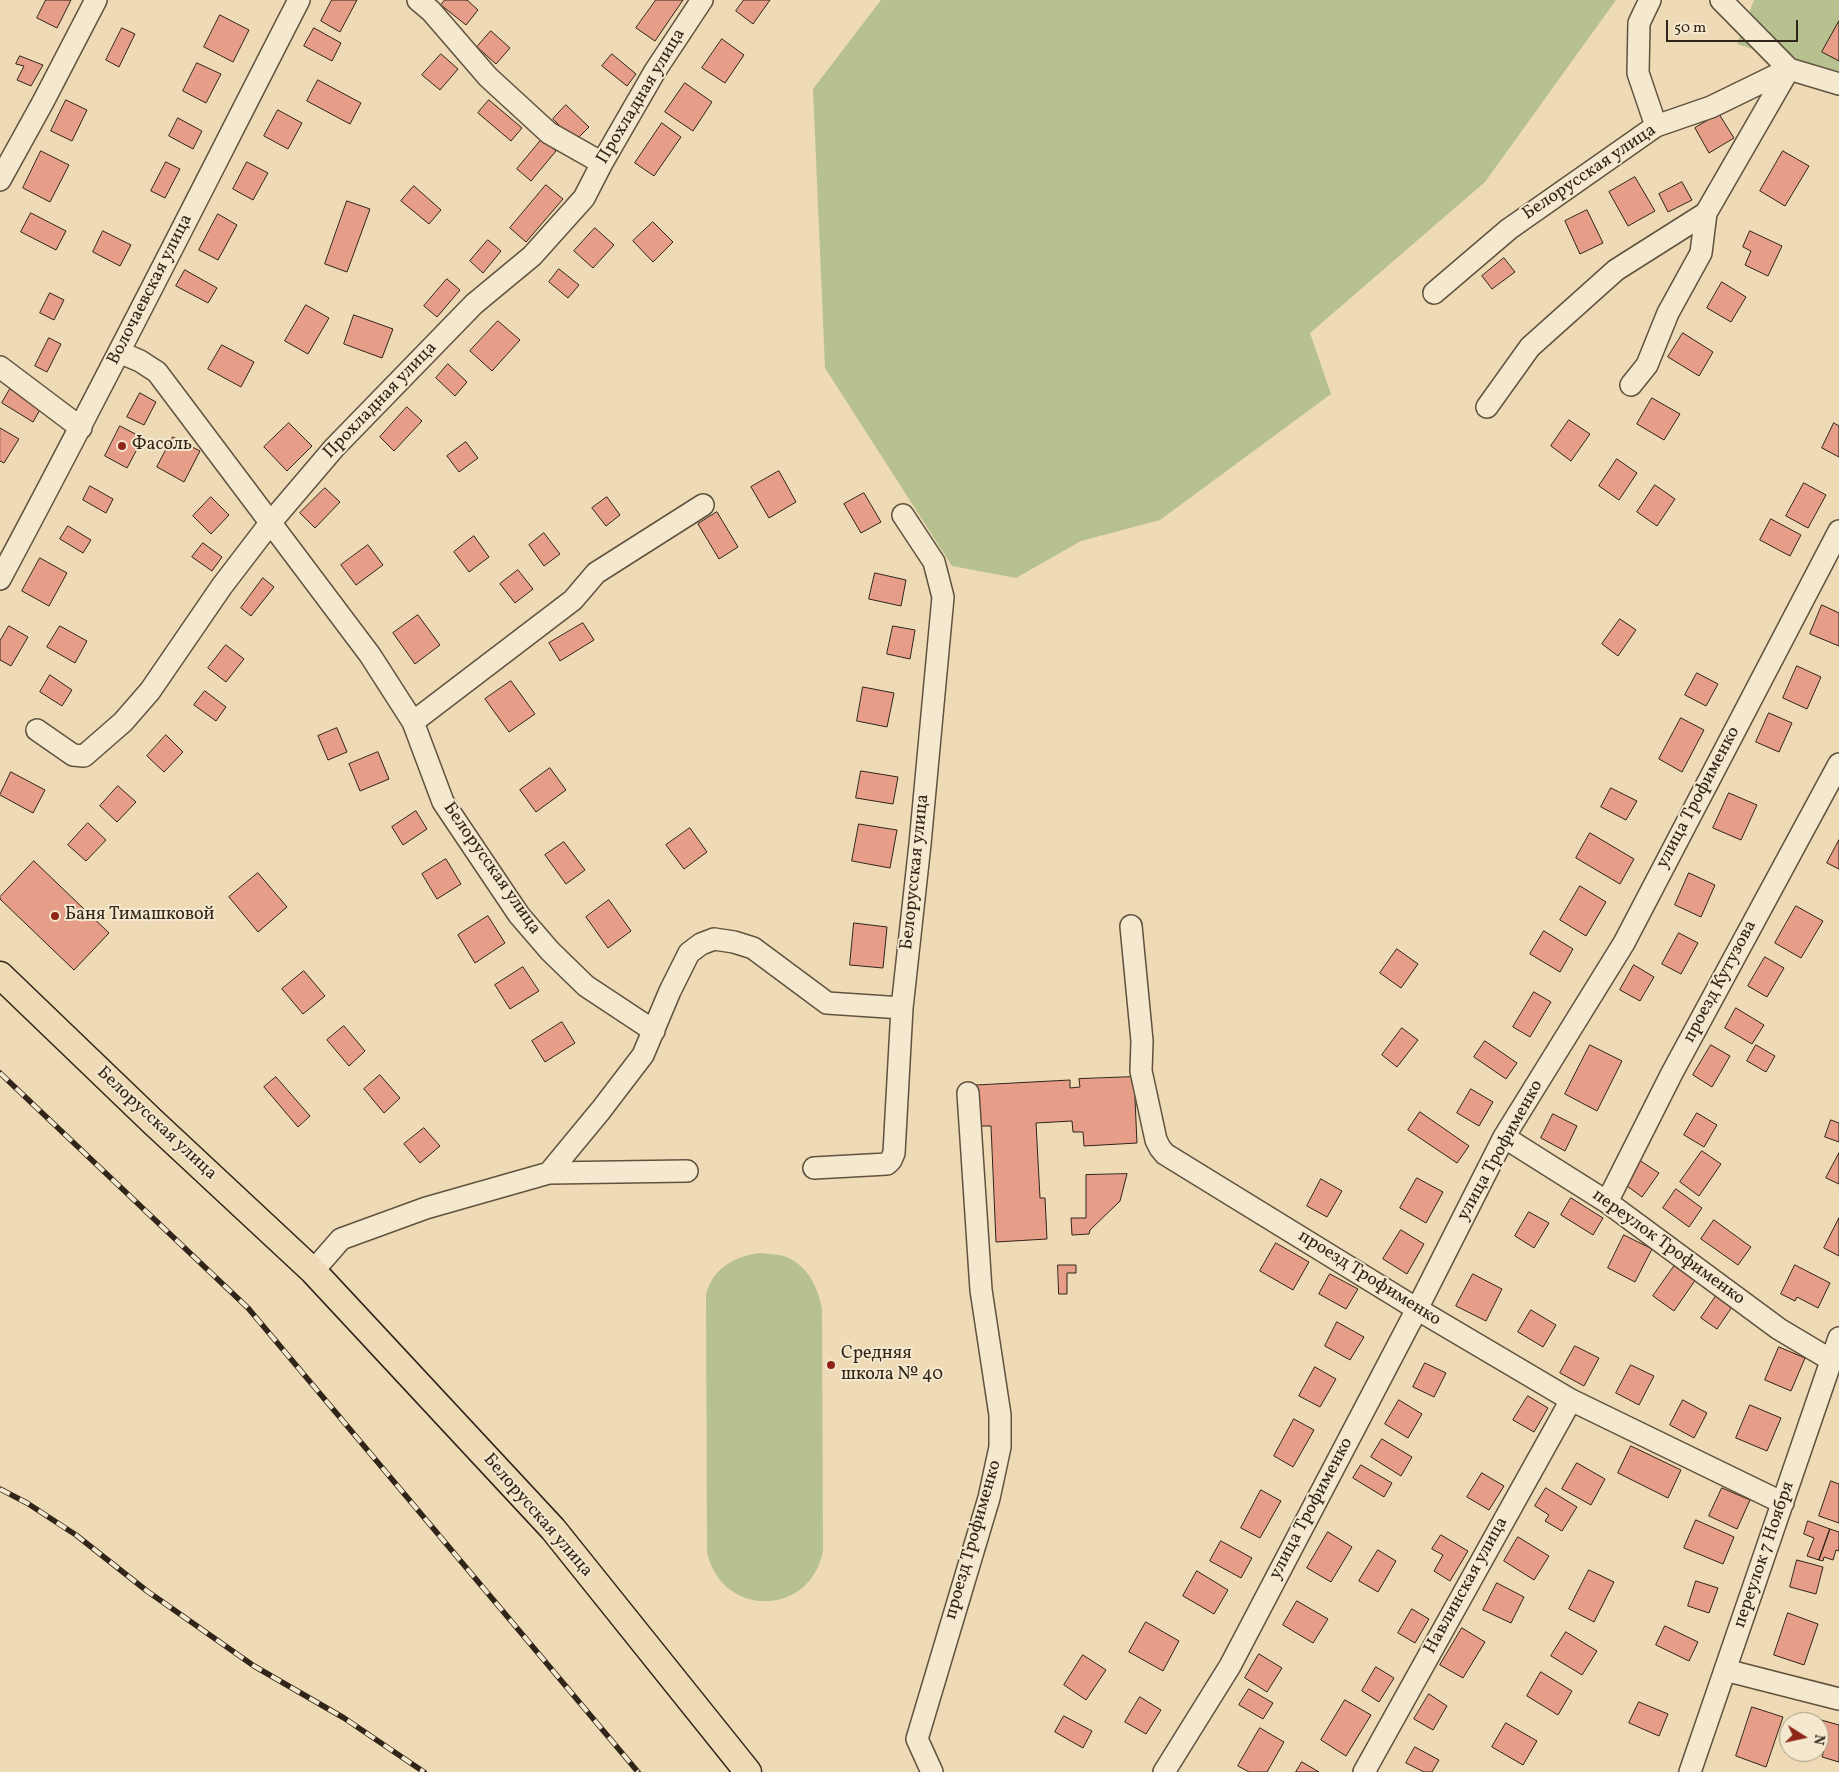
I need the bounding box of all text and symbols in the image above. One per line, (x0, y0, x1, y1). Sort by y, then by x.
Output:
scale bar (1669, 10, 1802, 42)
text: 50 m (1674, 18, 1706, 39)
street label: Прохладная улица (593, 25, 691, 169)
street label: Белорусская улица (1519, 120, 1661, 226)
street label: Волочаевская улица (104, 211, 198, 369)
street label: Прохладная улица (320, 338, 442, 464)
place label: Фасоль (132, 435, 192, 457)
marker: Фасоль (116, 440, 128, 452)
street label: улица Трофименко (1652, 723, 1746, 873)
street label: Белорусская улица (897, 793, 935, 951)
street label: Белорусская улица (437, 799, 545, 939)
place label: Баня Тимашковой (65, 905, 215, 927)
marker: Баня Тимашковой (49, 910, 61, 922)
street label: проезд Кутузова (1680, 917, 1762, 1047)
street label: Белорусская улица (91, 1063, 221, 1185)
street label: улица Трофименко (1453, 1077, 1549, 1225)
street label: переулок Трофименко (1587, 1185, 1749, 1311)
street label: проезд Трофименко (1294, 1226, 1444, 1332)
place label: Средняя школа № 40 (841, 1344, 943, 1386)
marker: Средняя школа № 40 (825, 1359, 837, 1371)
street label: улица Трофименко (1265, 1434, 1359, 1584)
street label: Белорусская улица (478, 1450, 596, 1582)
street label: проезд Трофименко (941, 1458, 1007, 1622)
street label: переулок 7 Ноября (1730, 1479, 1800, 1631)
street label: Навлинская улица (1420, 1514, 1514, 1658)
north arrow (1779, 1712, 1829, 1762)
text: N (1808, 1733, 1829, 1746)

